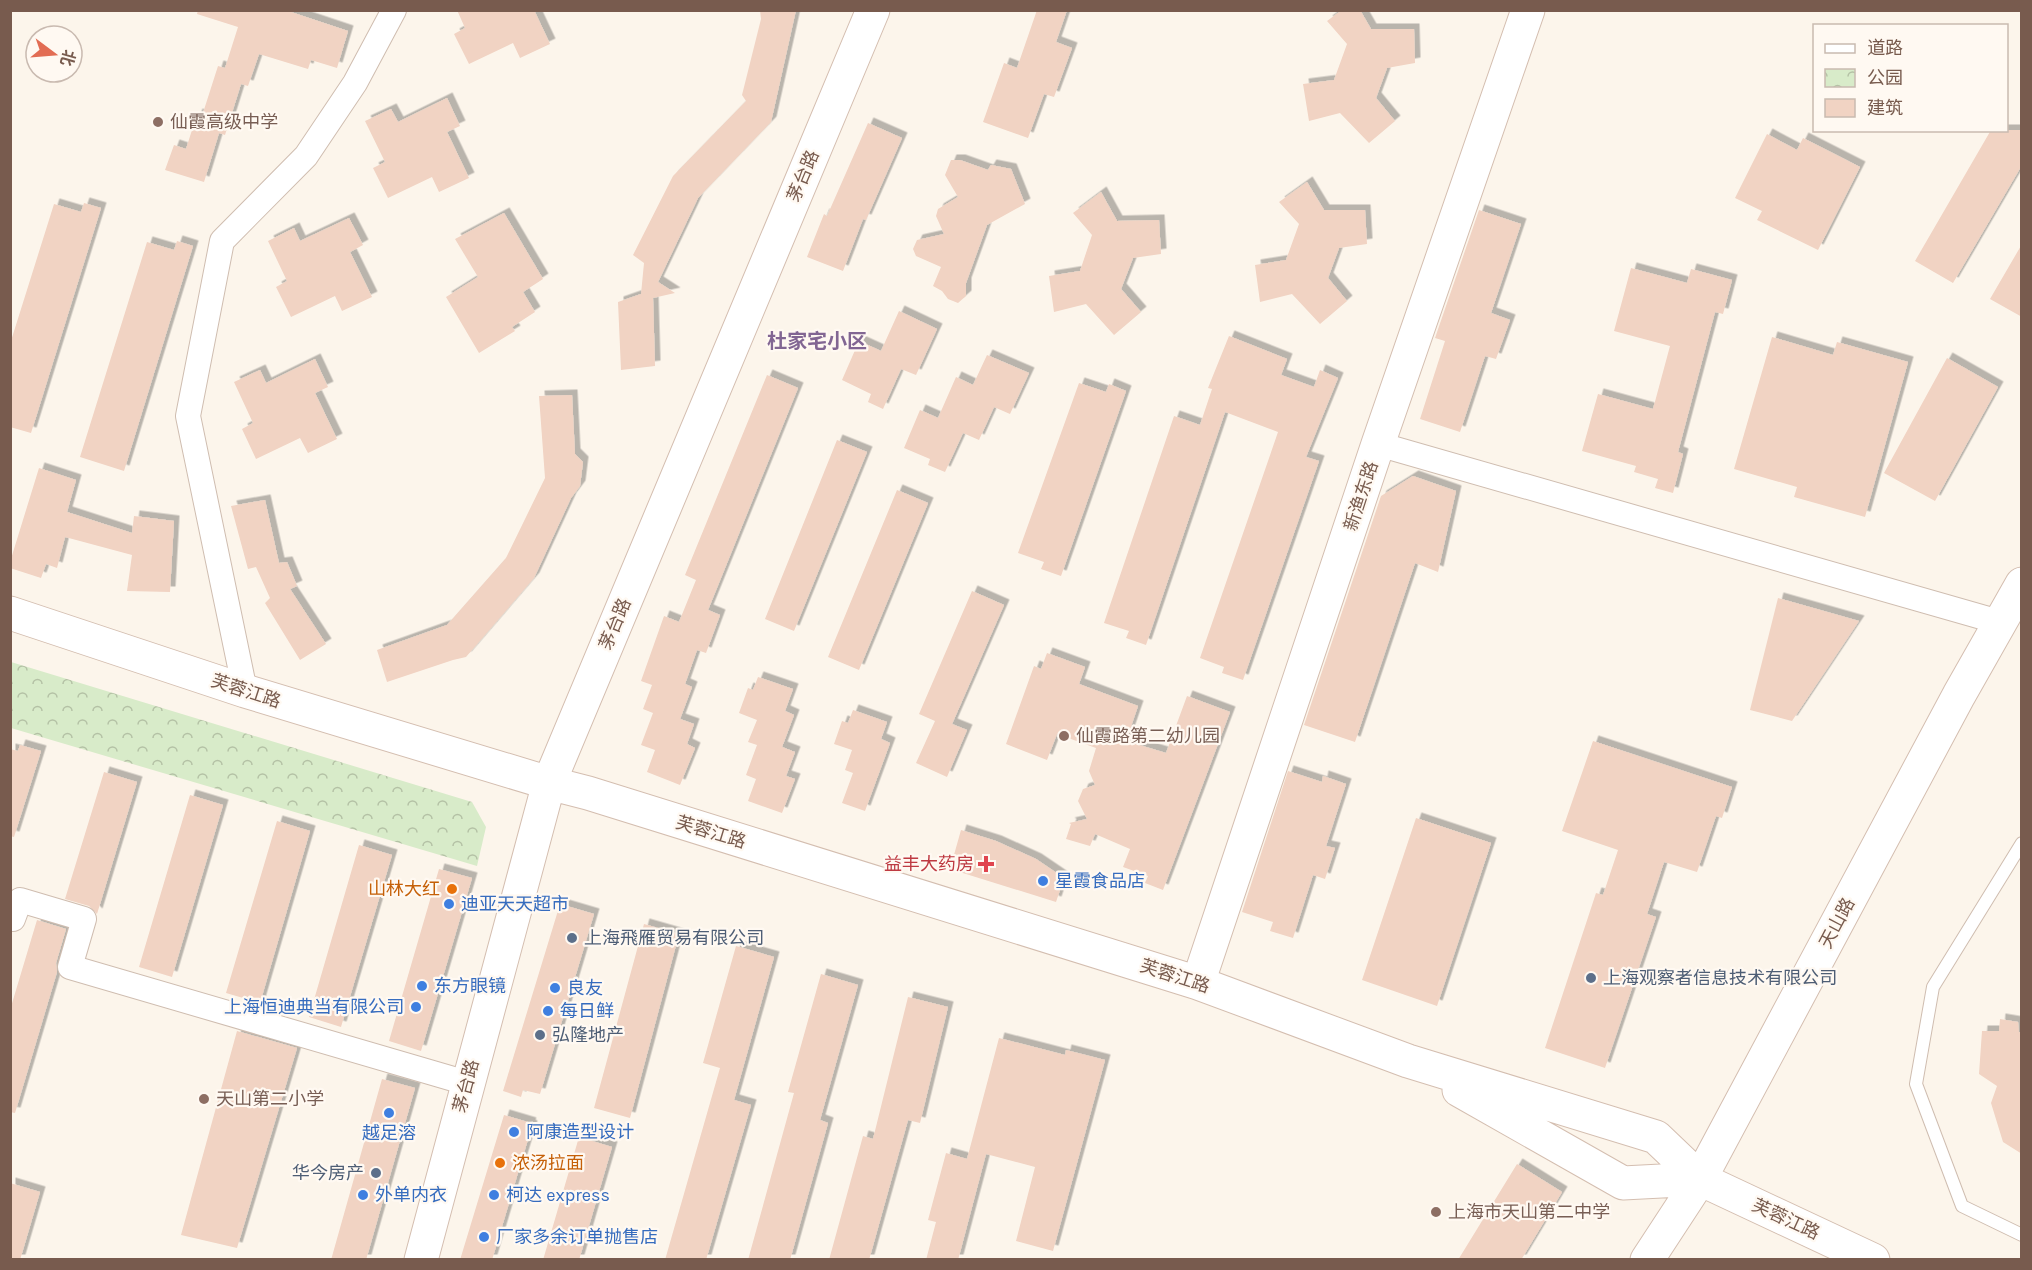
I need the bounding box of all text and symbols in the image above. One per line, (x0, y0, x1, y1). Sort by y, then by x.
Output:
north arrow (24, 24, 84, 84)
legend (1813, 24, 2008, 132)
text: 道路 (1867, 37, 1903, 59)
text: 北 (57, 48, 79, 68)
text: 公园 (1867, 67, 1903, 89)
text: 建筑 (1867, 97, 1903, 119)
place label: 仙霞高级中学 (170, 111, 278, 133)
marker: 仙霞高级中学 (151, 115, 165, 129)
street label: 茅台路 (782, 147, 824, 205)
district label: 杜家宅小区 (767, 330, 867, 353)
street label: 新渔东路 (1339, 458, 1383, 534)
street label: 茅台路 (594, 595, 636, 653)
street label: 芙蓉江路 (208, 669, 284, 713)
place label: 仙霞路第二幼儿园 (1076, 725, 1220, 747)
marker: 仙霞路第二幼儿园 (1057, 729, 1071, 743)
street label: 芙蓉江路 (673, 811, 749, 853)
place label: 益丰大药房 (884, 853, 974, 875)
marker: 益丰大药房 (979, 857, 993, 871)
place label: 星霞食品店 (1055, 870, 1145, 892)
marker: 星霞食品店 (1036, 874, 1050, 888)
place label: 山林大红 (368, 878, 440, 900)
marker: 山林大红 (445, 882, 459, 896)
place label: 迪亚天天超市 (461, 893, 569, 915)
street label: 天山路 (1815, 894, 1859, 952)
marker: 迪亚天天超市 (442, 897, 456, 911)
place label: 上海飛雁贸易有限公司 (584, 927, 764, 949)
marker: 上海飛雁贸易有限公司 (565, 931, 579, 945)
street label: 芙蓉江路 (1137, 954, 1213, 998)
place label: 上海观察者信息技术有限公司 (1603, 967, 1837, 989)
marker: 上海观察者信息技术有限公司 (1584, 971, 1598, 985)
place label: 东方眼镜 (434, 975, 506, 997)
place label: 良友 (567, 977, 603, 999)
marker: 东方眼镜 (415, 979, 429, 993)
marker: 良友 (548, 981, 562, 995)
place label: 上海恒迪典当有限公司 (224, 996, 404, 1018)
marker: 上海恒迪典当有限公司 (409, 1000, 423, 1014)
place label: 每日鲜 (560, 1000, 614, 1022)
marker: 每日鲜 (541, 1004, 555, 1018)
place label: 弘隆地产 (552, 1024, 624, 1046)
marker: 弘隆地产 (533, 1028, 547, 1042)
street label: 茅台路 (448, 1057, 484, 1115)
place label: 天山第二小学 (216, 1088, 324, 1110)
marker: 天山第二小学 (197, 1092, 211, 1106)
marker: 越足溶 (382, 1106, 396, 1120)
place label: 阿康造型设计 (526, 1121, 634, 1143)
place label: 越足溶 (362, 1122, 416, 1144)
marker: 阿康造型设计 (507, 1125, 521, 1139)
place label: 浓汤拉面 (512, 1152, 584, 1174)
marker: 浓汤拉面 (493, 1156, 507, 1170)
place label: 华今房产 (292, 1162, 364, 1184)
marker: 华今房产 (369, 1166, 383, 1180)
place label: 外单内衣 (375, 1184, 447, 1206)
place label: 柯达 express (506, 1184, 610, 1206)
marker: 外单内衣 (356, 1188, 370, 1202)
marker: 柯达 express (487, 1188, 501, 1202)
street label: 芙蓉江路 (1749, 1194, 1823, 1244)
place label: 上海市天山第二中学 (1448, 1201, 1610, 1223)
marker: 上海市天山第二中学 (1429, 1205, 1443, 1219)
place label: 厂家多余订单抛售店 (496, 1226, 658, 1248)
marker: 厂家多余订单抛售店 (477, 1230, 491, 1244)

